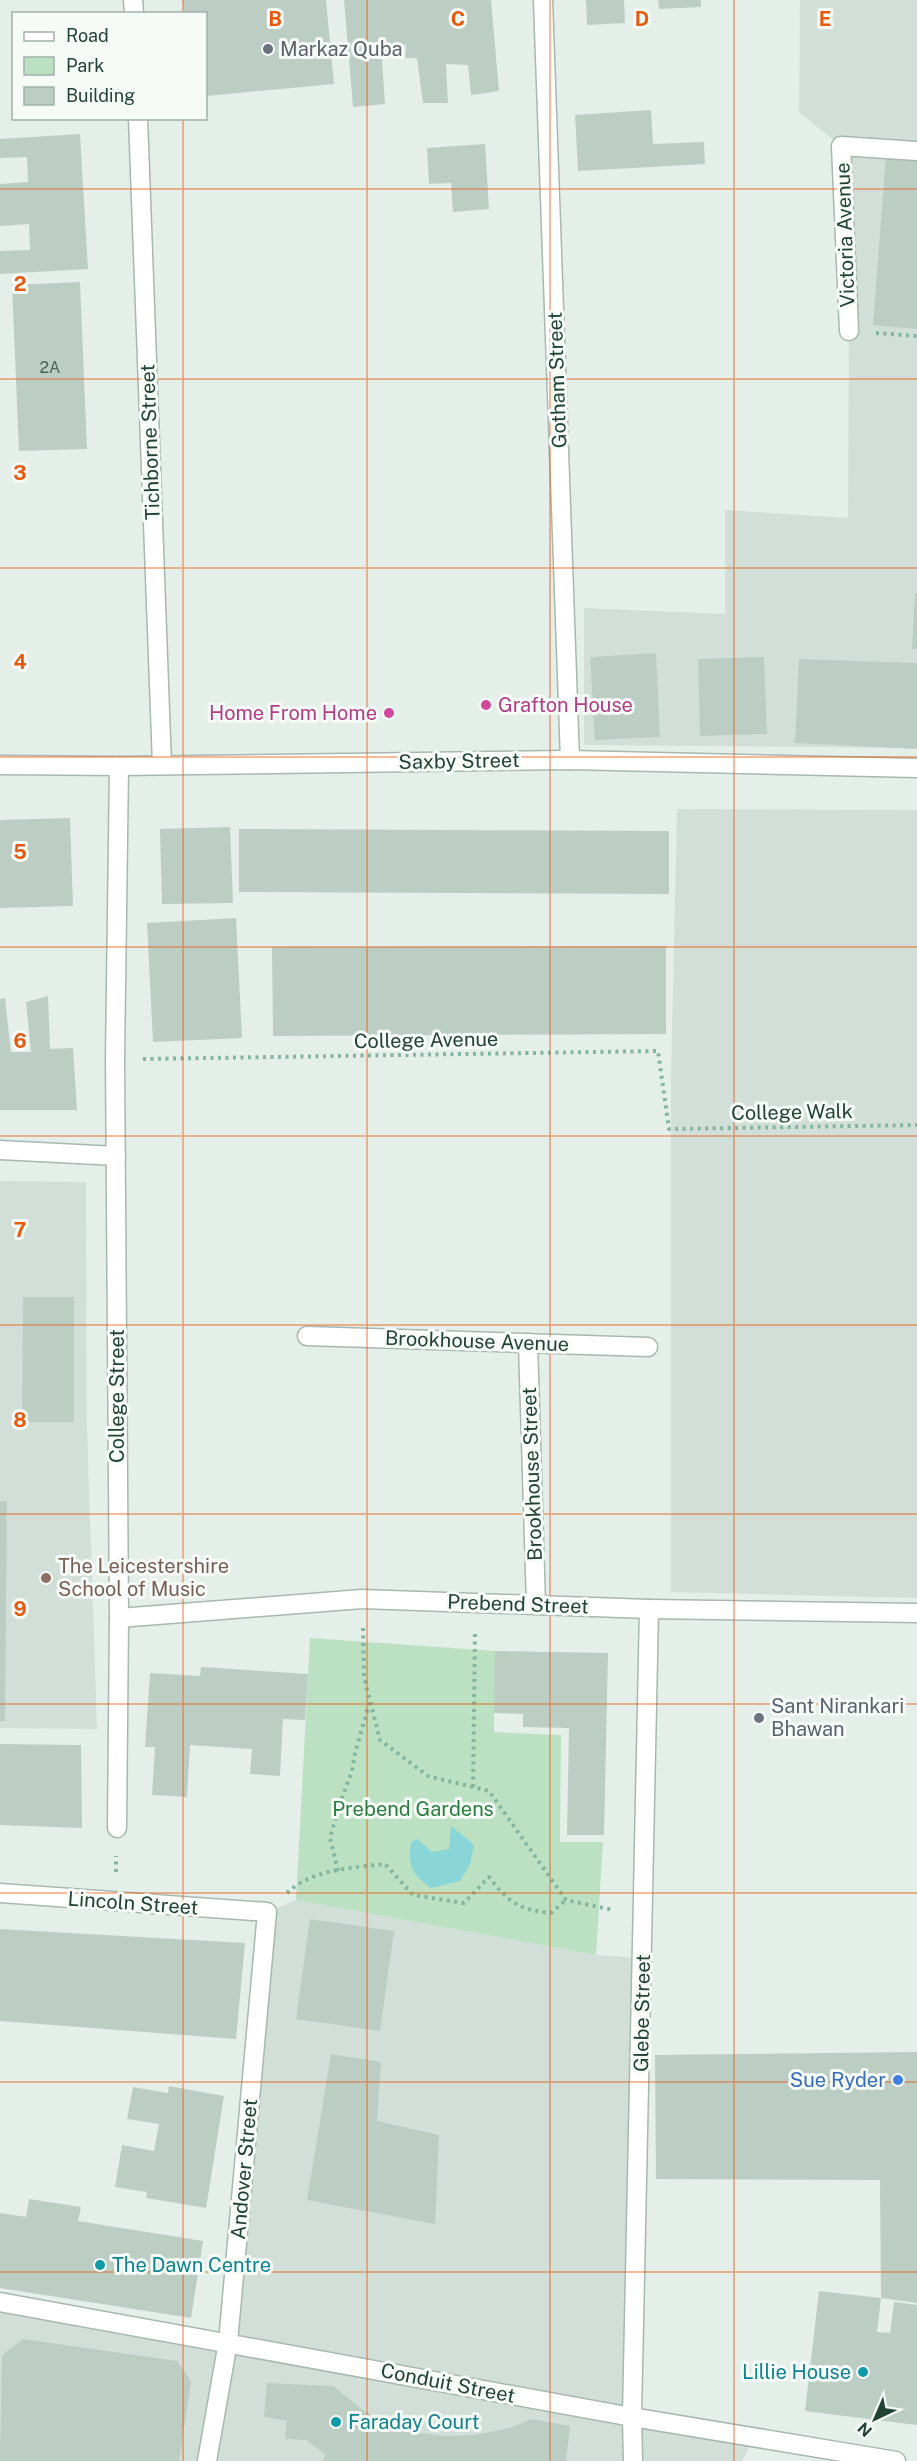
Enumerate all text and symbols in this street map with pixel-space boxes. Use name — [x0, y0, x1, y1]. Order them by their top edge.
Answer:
text: B — [268, 7, 282, 31]
text: C — [451, 7, 465, 31]
text: D — [635, 7, 649, 31]
text: E — [819, 7, 831, 31]
legend — [12, 12, 207, 120]
text: Road — [66, 25, 109, 46]
place label: Markaz Quba — [280, 37, 403, 61]
marker: Markaz Quba — [261, 42, 275, 56]
text: Park — [66, 55, 104, 76]
text: Building — [66, 85, 135, 106]
street label: Victoria Avenue — [830, 162, 860, 308]
text: 2 — [14, 272, 26, 296]
street label: Gotham Street — [543, 311, 571, 449]
house number: 2A — [40, 358, 60, 377]
street label: Tichborne Street — [135, 364, 165, 520]
text: 3 — [13, 461, 27, 485]
text: 4 — [13, 650, 27, 674]
place label: Grafton House — [498, 693, 633, 717]
marker: Grafton House — [479, 698, 493, 712]
place label: Home From Home — [209, 701, 377, 725]
marker: Home From Home — [382, 706, 396, 720]
street label: Saxby Street — [398, 748, 520, 774]
text: 5 — [13, 840, 27, 864]
street label: College Avenue — [354, 1027, 498, 1053]
text: 6 — [13, 1029, 27, 1053]
street label: College Walk — [731, 1099, 853, 1125]
text: 7 — [14, 1218, 26, 1242]
street label: Brookhouse Avenue — [385, 1326, 569, 1356]
street label: College Street — [105, 1329, 129, 1463]
street label: Brookhouse Street — [517, 1387, 547, 1561]
text: 8 — [13, 1408, 27, 1432]
place label: The Leicestershire School of Music — [58, 1554, 229, 1601]
marker: The Leicestershire School of Music — [39, 1571, 53, 1585]
street label: Prebend Street — [447, 1590, 589, 1618]
text: 9 — [13, 1597, 27, 1621]
place label: Sant Nirankari Bhawan — [771, 1694, 904, 1741]
marker: Sant Nirankari Bhawan — [752, 1711, 766, 1725]
park label: Prebend Gardens — [332, 1797, 494, 1821]
street label: Lincoln Street — [67, 1886, 199, 1920]
street label: Glebe Street — [629, 1954, 655, 2072]
place label: Sue Ryder — [790, 2068, 886, 2092]
marker: Sue Ryder — [891, 2073, 905, 2087]
street label: Andover Street — [226, 2098, 262, 2240]
place label: The Dawn Centre — [112, 2253, 271, 2277]
marker: The Dawn Centre — [93, 2258, 107, 2272]
street label: Conduit Street — [379, 2358, 517, 2408]
place label: Lillie House — [742, 2360, 851, 2384]
marker: Lillie House — [856, 2365, 870, 2379]
north arrow — [845, 2389, 905, 2449]
place label: Faraday Court — [348, 2410, 479, 2434]
marker: Faraday Court — [329, 2415, 343, 2429]
text: N — [854, 2418, 876, 2441]

